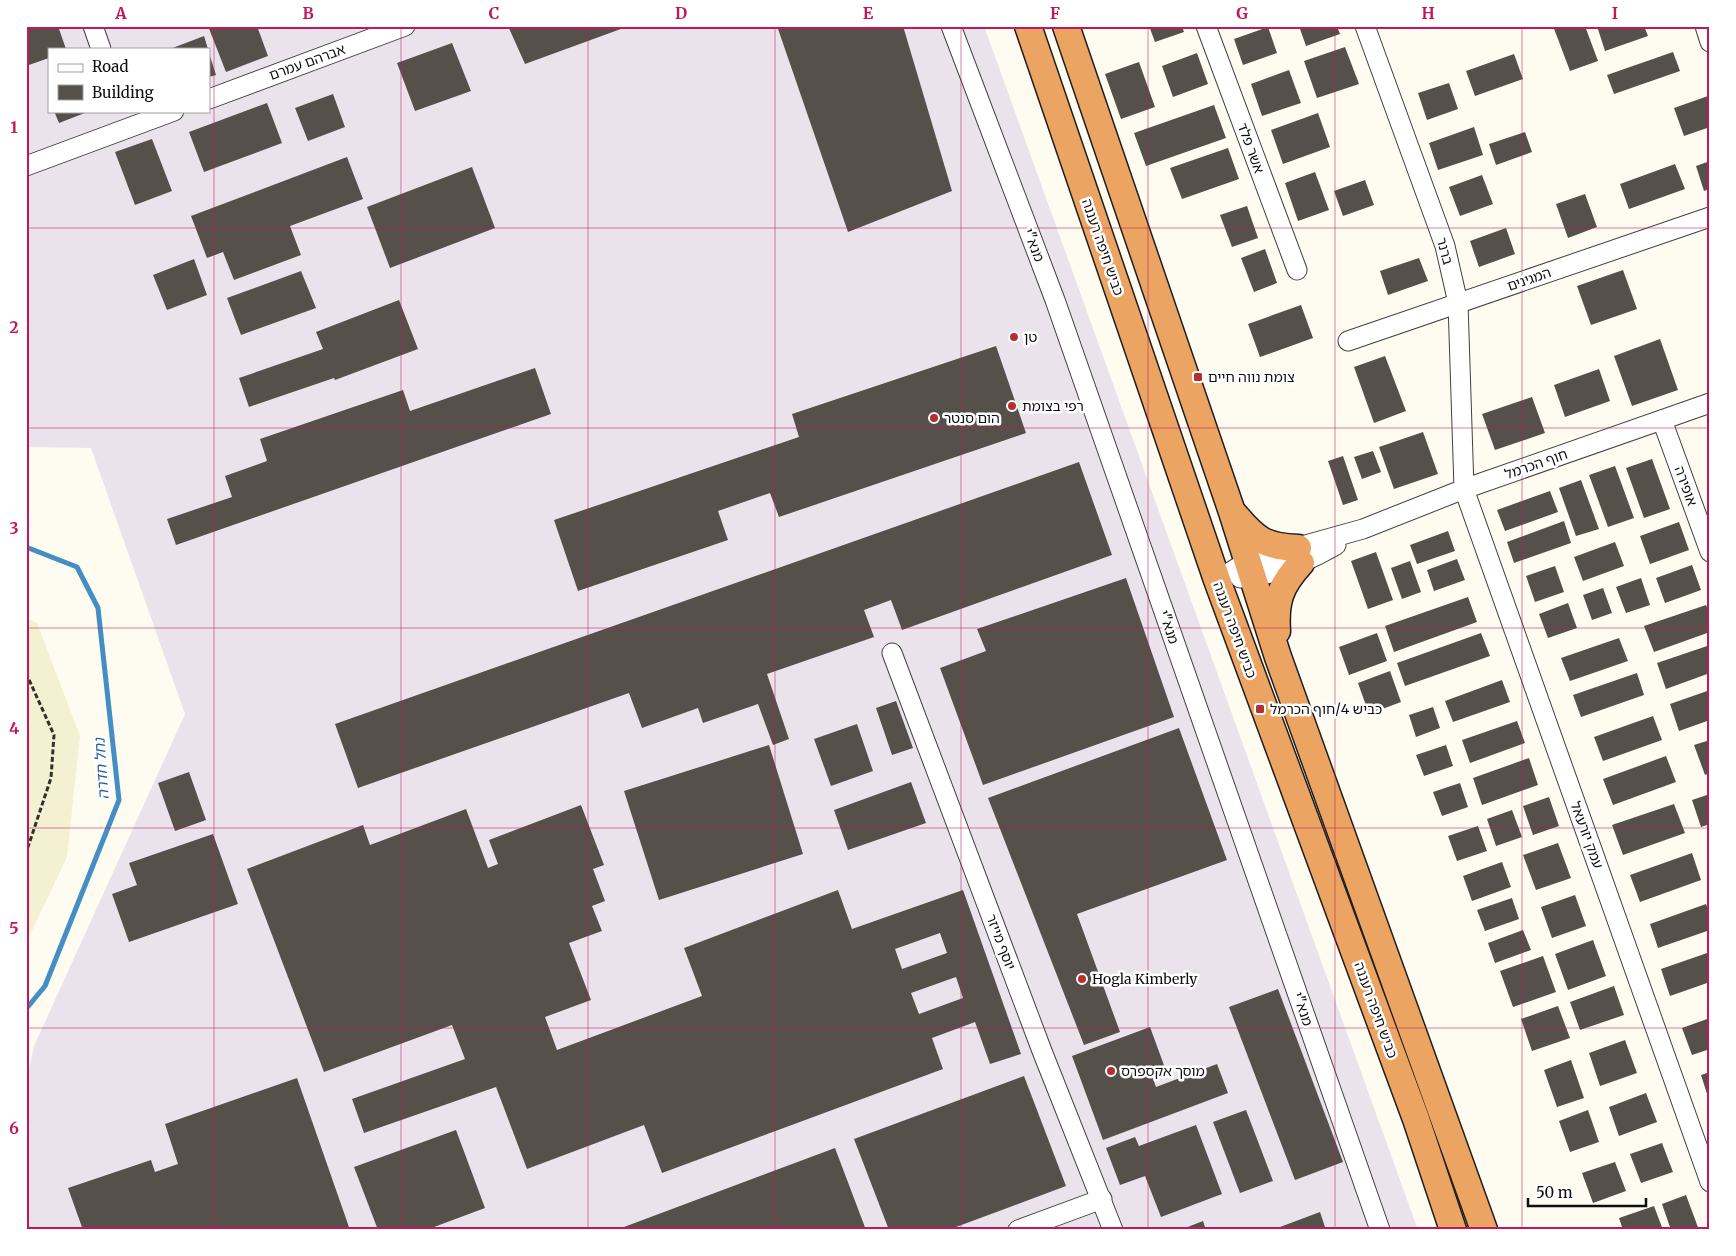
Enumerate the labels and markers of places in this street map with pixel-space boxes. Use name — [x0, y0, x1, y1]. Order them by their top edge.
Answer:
place label: טן — [1024, 328, 1038, 346]
marker: טן — [1008, 331, 1020, 343]
place label: צומת נווה חיים — [1208, 368, 1295, 386]
marker: צומת נווה חיים — [1192, 371, 1204, 383]
place label: רפי בצומת — [1022, 397, 1084, 415]
marker: רפי בצומת — [1006, 400, 1018, 412]
place label: הום סנטר — [944, 409, 1000, 427]
marker: הום סנטר — [928, 412, 940, 424]
place label: כביש 4/חוף הכרמל — [1270, 700, 1382, 718]
marker: כביש 4/חוף הכרמל — [1254, 703, 1266, 715]
place label: Hogla Kimberly — [1092, 970, 1198, 988]
marker: Hogla Kimberly — [1076, 973, 1088, 985]
place label: מוסך אקספרס — [1121, 1062, 1205, 1080]
marker: מוסך אקספרס — [1105, 1065, 1117, 1077]

